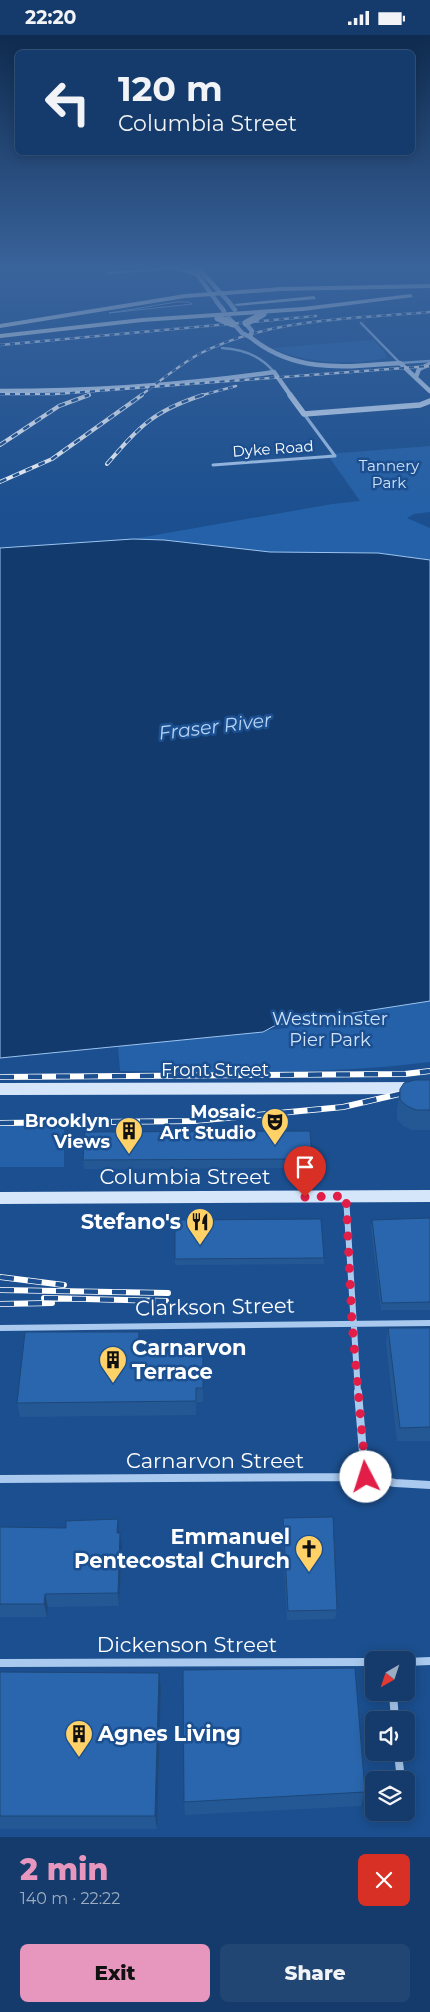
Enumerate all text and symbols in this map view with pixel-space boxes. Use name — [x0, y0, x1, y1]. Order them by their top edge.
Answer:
text: 22:20 — [25, 6, 77, 29]
text: 120 m — [118, 67, 223, 110]
icon: left — [35, 70, 100, 135]
text: Columbia Street — [118, 110, 297, 137]
street label: Dyke Road — [232, 436, 314, 461]
park label: Tannery Park — [359, 456, 420, 492]
water label: Fraser River — [157, 708, 273, 745]
park label: Westminster Pier Park — [272, 1008, 388, 1051]
street label: Front Street — [161, 1059, 269, 1081]
place label: Mosaic Art Studio — [159, 1101, 256, 1144]
theatre icon: Mosaic Art Studio — [260, 1107, 290, 1146]
place label: Brooklyn Views — [25, 1110, 110, 1153]
building icon: Brooklyn Views — [114, 1116, 144, 1155]
pin — [284, 1146, 326, 1197]
icon: arrive — [291, 1153, 319, 1181]
street label: Columbia Street — [100, 1164, 270, 1189]
restaurant icon: Stefano's — [185, 1207, 215, 1246]
place label: Stefano's — [81, 1209, 181, 1234]
street label: Clarkson Street — [135, 1293, 295, 1320]
place label: Carnarvon Terrace — [132, 1335, 246, 1384]
building icon: Carnarvon Terrace — [98, 1345, 128, 1384]
street label: Carnarvon Street — [126, 1448, 304, 1473]
position arrow — [339, 1450, 391, 1502]
place label: Emmanuel Pentecostal Church — [74, 1524, 290, 1573]
church icon: Emmanuel Pentecostal Church — [294, 1534, 324, 1573]
street label: Dickenson Street — [97, 1632, 277, 1657]
north arrow — [365, 1651, 415, 1701]
map controls — [365, 1651, 415, 1821]
button: sound — [365, 1711, 415, 1761]
building icon: Agnes Living — [64, 1719, 94, 1758]
place label: Agnes Living — [97, 1721, 241, 1746]
button: layers — [365, 1771, 415, 1821]
text: 2 min — [20, 1851, 108, 1888]
button: close — [358, 1854, 410, 1906]
text: 140 m · 22:22 — [20, 1889, 120, 1908]
button: Exit — [20, 1944, 210, 2002]
button: Share — [220, 1944, 410, 2002]

